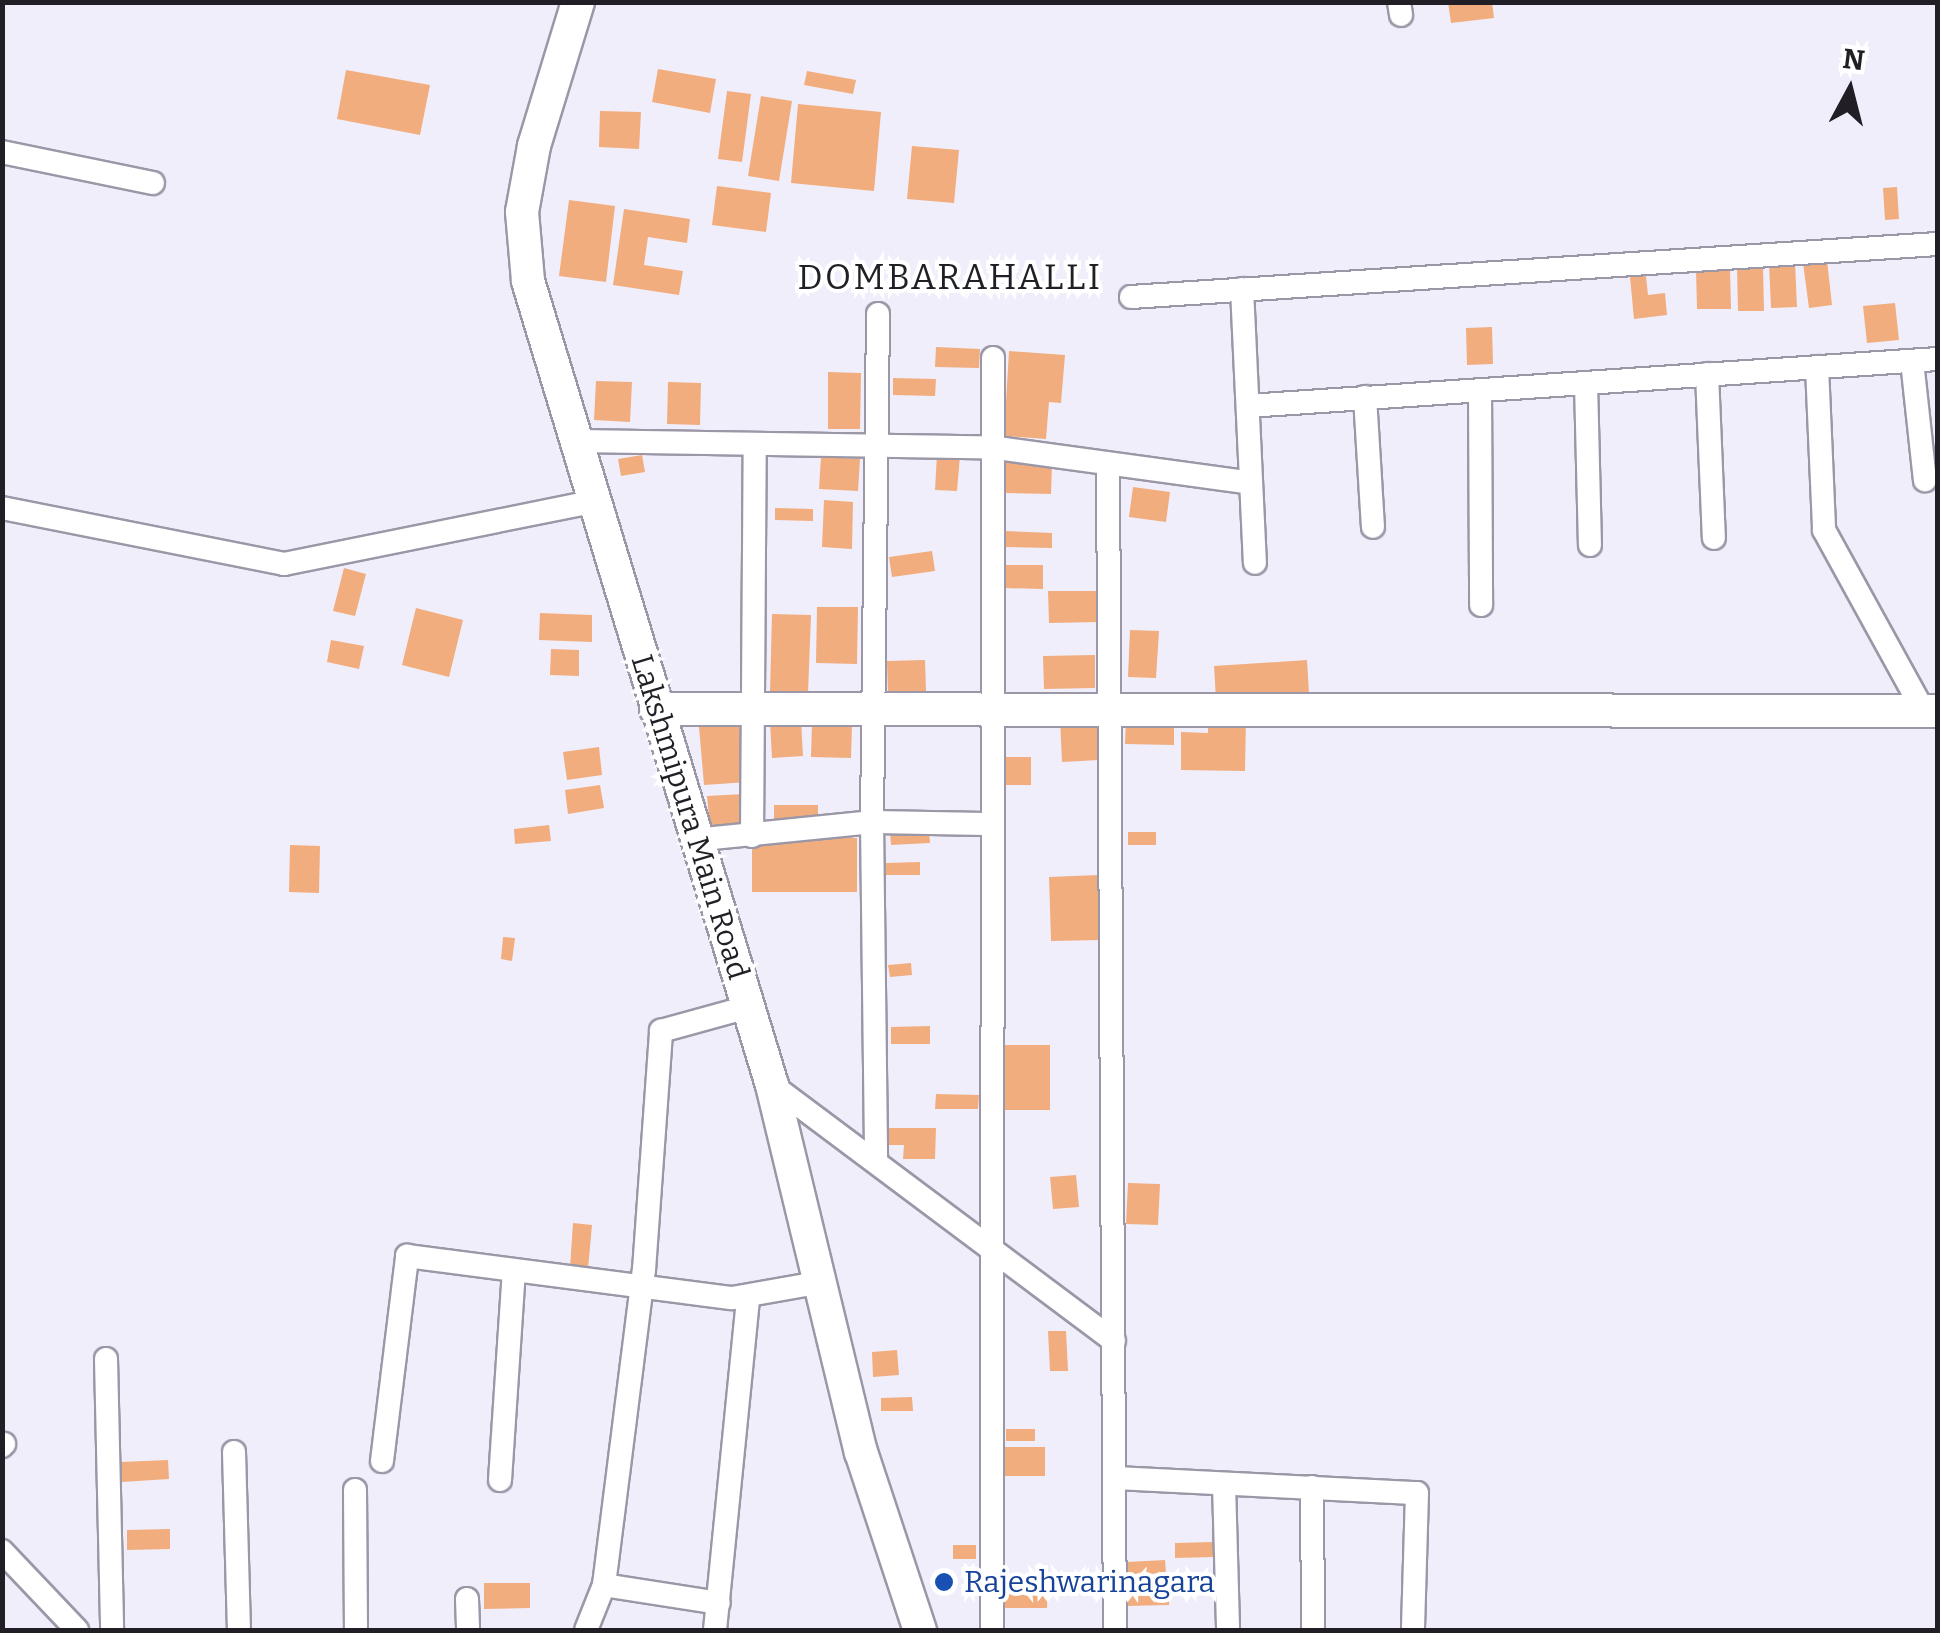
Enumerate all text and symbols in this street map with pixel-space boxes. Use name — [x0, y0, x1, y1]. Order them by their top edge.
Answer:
north arrow — [1800, 40, 1900, 140]
text: N — [1841, 42, 1866, 77]
district label: DOMBARAHALLI — [797, 256, 1103, 298]
street label: Lakshmipura Main Road — [623, 650, 757, 984]
place label: Rajeshwarinagara — [964, 1564, 1215, 1600]
marker: Rajeshwarinagara — [933, 1571, 955, 1593]

